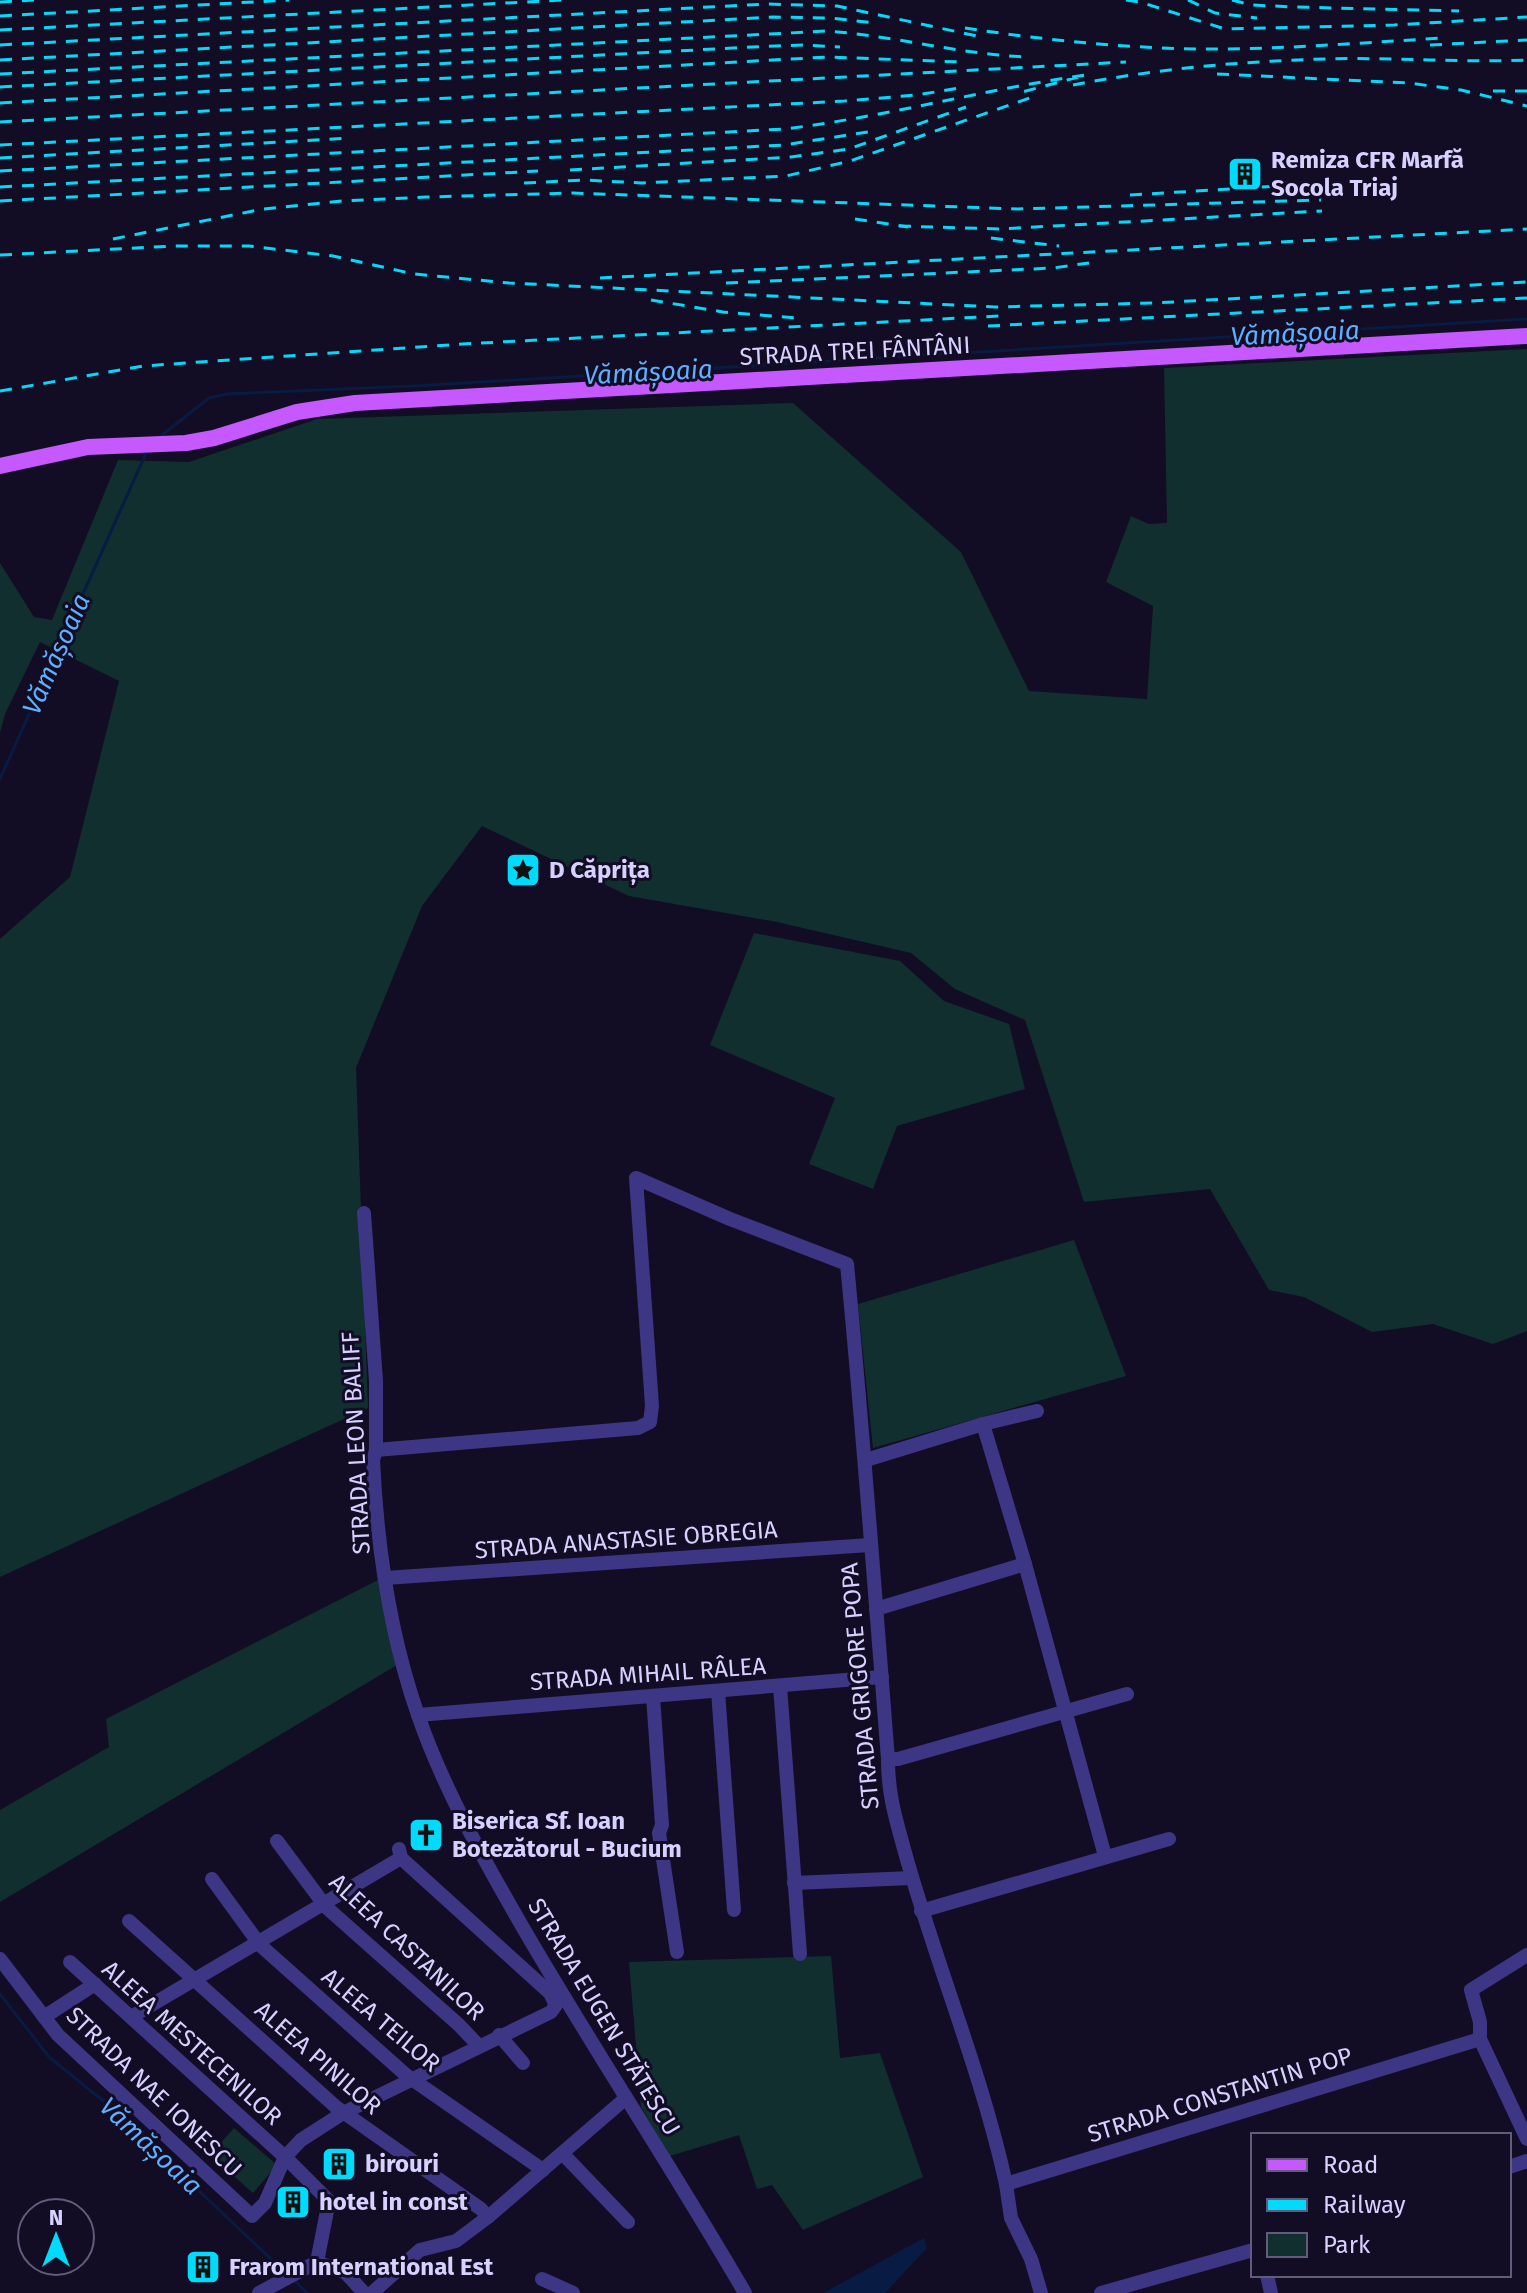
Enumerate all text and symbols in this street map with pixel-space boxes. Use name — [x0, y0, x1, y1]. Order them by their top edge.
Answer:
place label: Remiza CFR Marfă Socola Triaj — [1271, 146, 1464, 202]
building icon: Remiza CFR Marfă Socola Triaj — [1226, 155, 1264, 193]
water label: Vămășoaia — [1230, 315, 1360, 353]
street label: STRADA TREI FÂNTÂNI — [739, 331, 971, 371]
water label: Vămășoaia — [583, 354, 713, 392]
water label: Vămășoaia — [16, 589, 98, 720]
place icon: D Căprița — [504, 851, 542, 889]
place label: D Căprița — [549, 856, 650, 886]
street label: STRADA LEON BALIFF — [336, 1331, 376, 1555]
street label: STRADA ANASTASIE OBREGIA — [474, 1515, 779, 1565]
street label: STRADA GRIGORE POPA — [835, 1561, 885, 1811]
street label: STRADA MIHAIL RÂLEA — [529, 1652, 767, 1696]
place label: Biserica Sf. Ioan Botezătorul - Bucium — [452, 1807, 682, 1863]
church icon: Biserica Sf. Ioan Botezătorul - Bucium — [407, 1816, 445, 1854]
street label: ALEEA CASTANILOR — [324, 1868, 490, 2026]
street label: STRADA EUGEN STĂTESCU — [522, 1893, 686, 2141]
street label: ALEEA MESTECENILOR — [96, 1955, 288, 2131]
street label: ALEEA TEILOR — [316, 1962, 446, 2078]
street label: ALEEA PINILOR — [249, 1996, 387, 2120]
street label: STRADA NAE IONESCU — [61, 2001, 247, 2183]
street label: STRADA CONSTANTIN POP — [1084, 2041, 1356, 2149]
water label: Vămășoaia — [92, 2091, 208, 2202]
legend — [1251, 2133, 1511, 2277]
building icon: birouri — [320, 2145, 358, 2183]
place label: birouri — [365, 2150, 439, 2178]
text: Road — [1323, 2151, 1378, 2179]
building icon: hotel in const — [274, 2183, 312, 2221]
place label: hotel in const — [319, 2188, 469, 2216]
text: Railway — [1323, 2191, 1406, 2219]
north arrow — [16, 2197, 96, 2277]
text: N — [49, 2204, 63, 2231]
text: Park — [1323, 2231, 1371, 2259]
building icon: Frarom International Est — [184, 2248, 222, 2286]
place label: Frarom International Est — [229, 2253, 494, 2281]

